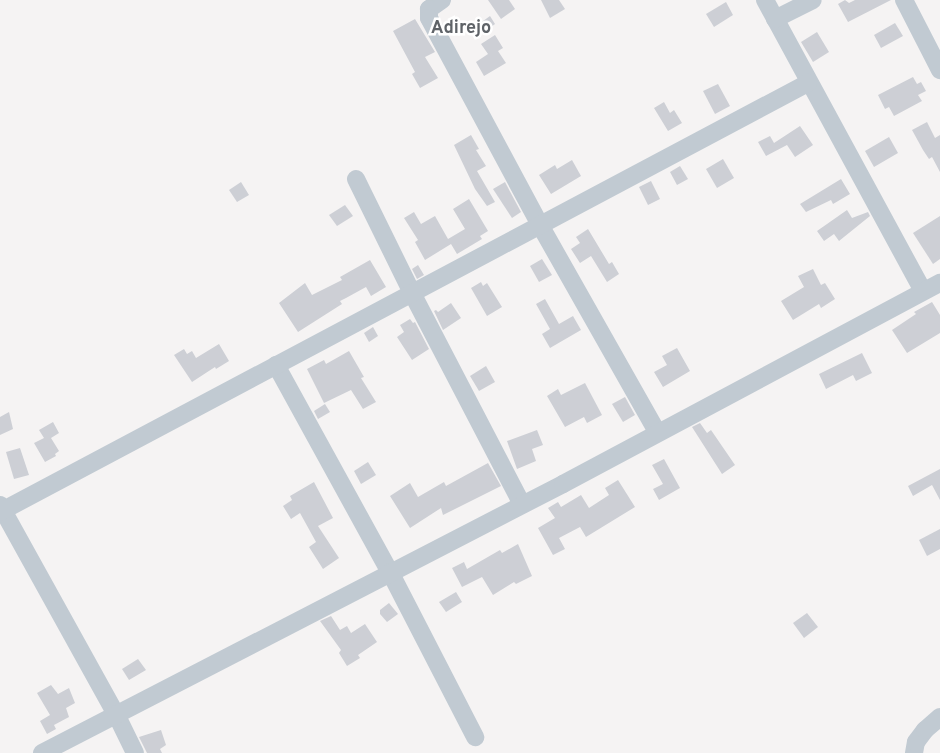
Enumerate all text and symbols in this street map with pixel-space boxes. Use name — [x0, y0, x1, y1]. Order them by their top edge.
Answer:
district label: Adirejo — [431, 18, 491, 40]

